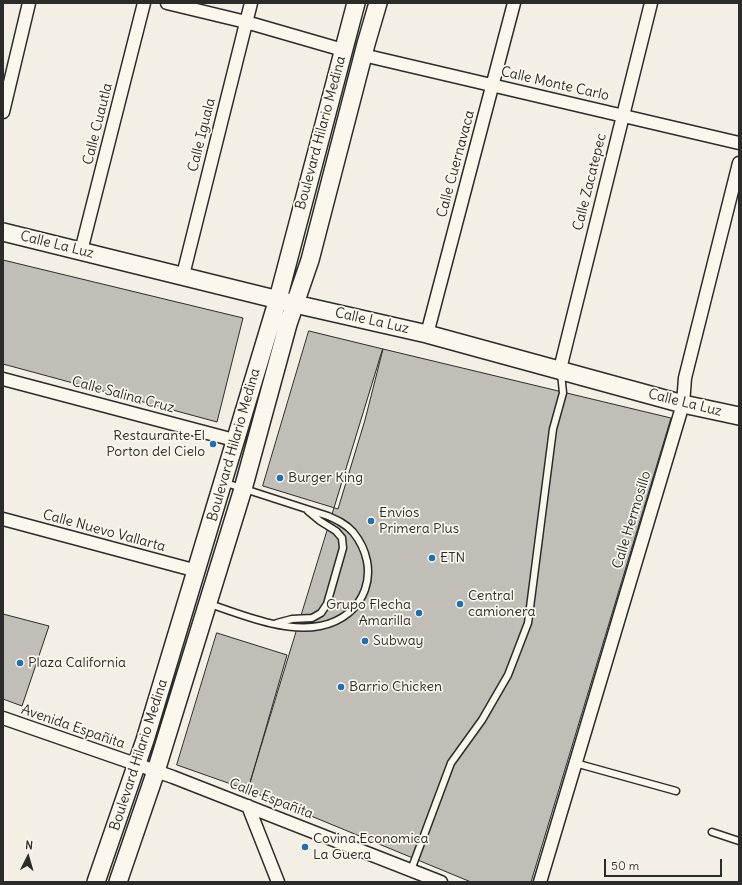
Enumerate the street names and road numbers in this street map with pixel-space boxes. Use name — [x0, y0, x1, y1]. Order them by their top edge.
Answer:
street label: Boulevard Hilario Medina — [292, 54, 350, 212]
street label: Calle Monte Carlo — [499, 63, 611, 105]
street label: Calle Cuautla — [80, 82, 116, 166]
street label: Calle Iguala — [185, 97, 219, 173]
street label: Calle Cuernavaca — [434, 109, 478, 219]
street label: Calle Zacatepec — [570, 132, 610, 232]
street label: Calle La Luz — [18, 228, 96, 262]
street label: Calle La Luz — [333, 304, 411, 338]
street label: Boulevard Hilario Medina — [204, 367, 264, 523]
street label: Calle Salina Cruz — [70, 373, 176, 417]
street label: Calle La Luz — [646, 386, 724, 420]
street label: Calle Hermosillo — [609, 469, 655, 571]
street label: Calle Nuevo Vallarta — [41, 507, 167, 555]
street label: Boulevard Hilario Medina — [107, 677, 171, 833]
street label: Avenida Españita — [19, 701, 127, 753]
street label: Calle Españita — [227, 775, 315, 823]

